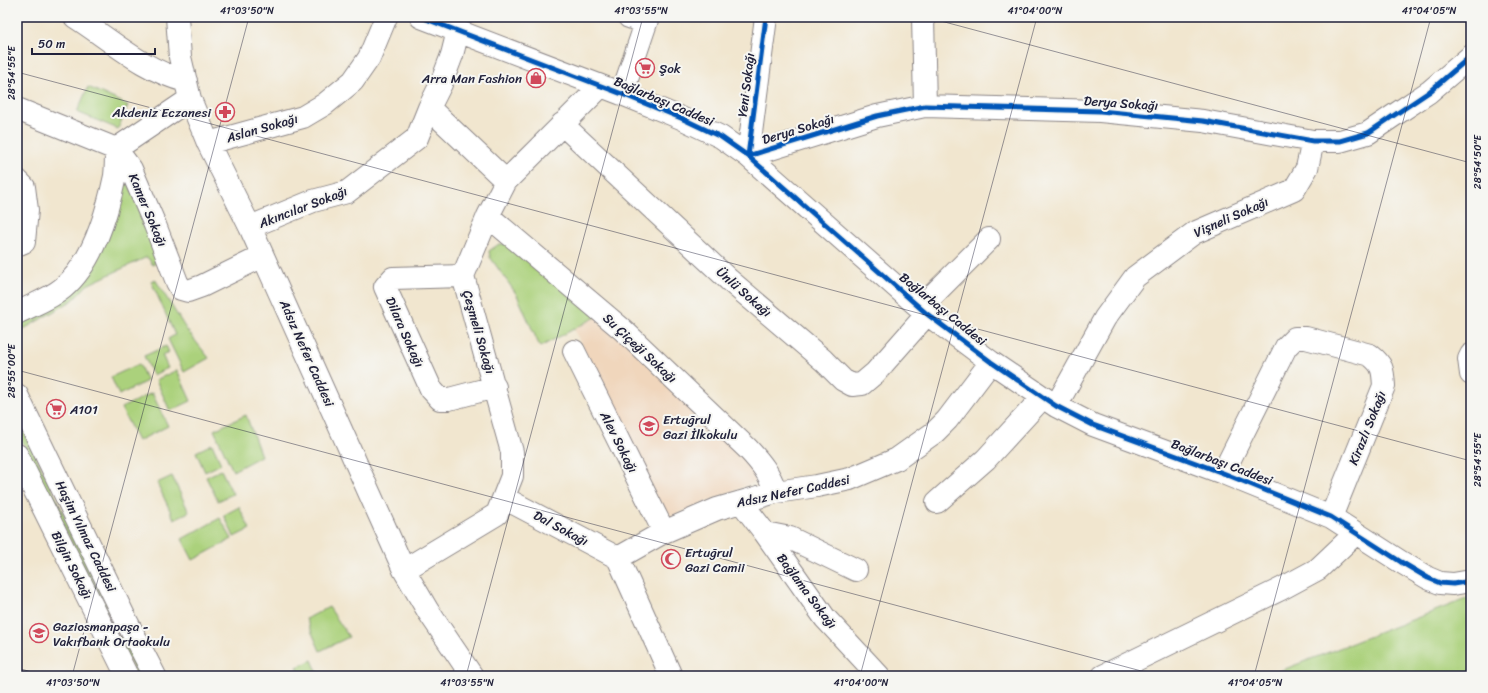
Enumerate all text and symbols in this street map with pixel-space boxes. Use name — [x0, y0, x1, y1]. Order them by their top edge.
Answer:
text: 41°03'50"N — [220, 2, 274, 20]
text: 41°03'55"N — [614, 2, 668, 20]
text: 41°04'00"N — [1008, 2, 1062, 20]
text: 41°04'05"N — [1402, 2, 1456, 20]
scale bar — [32, 30, 155, 56]
text: 50 m — [38, 33, 65, 55]
text: 28°54'55"E — [3, 45, 21, 100]
street label: Yeni Sokağı — [731, 51, 761, 118]
supermarket icon: Şok — [634, 57, 656, 79]
place label: Şok — [659, 57, 681, 80]
place label: Arra Man Fashion — [421, 67, 522, 90]
shop icon: Arra Man Fashion — [525, 67, 547, 89]
street label: Bağlarbaşı Caddesi — [610, 69, 718, 133]
street label: Derya Sokağı — [1083, 89, 1159, 117]
place label: Akdeniz Eczanesi — [111, 101, 211, 124]
pharmacy icon: Akdeniz Eczanesi — [214, 101, 236, 123]
street label: Aslan Sokağı — [223, 107, 301, 149]
street label: Derya Sokağı — [759, 107, 837, 151]
text: 28°54'50"E — [1469, 133, 1487, 189]
street label: Kamer Sokağı — [122, 170, 174, 251]
street label: Akıncılar Sokağı — [254, 179, 351, 235]
street label: Vişneli Sokağı — [1190, 190, 1273, 244]
street label: Ünlü Sokağı — [711, 261, 778, 323]
street label: Bağlarbaşı Caddesi — [894, 266, 992, 352]
street label: Çeşmeli Sokağı — [456, 287, 502, 377]
street label: Dilara Sokağı — [379, 293, 431, 371]
street label: Adsız Nefer Caddesi — [273, 295, 341, 411]
street label: Su Çiçeği Sokağı — [597, 307, 683, 389]
text: 28°55'00"E — [3, 342, 21, 398]
street label: Kirazlı Sokağı — [1342, 387, 1393, 469]
supermarket icon: A101 — [45, 398, 67, 420]
place label: A101 — [69, 398, 98, 421]
street label: Alev Sokağı — [593, 406, 645, 477]
place label: Ertuğrul Gazi İlkokulu — [663, 408, 738, 446]
school or university icon: Ertuğrul Gazi İlkokulu — [638, 415, 660, 437]
street label: Bağlarbaşı Caddesi — [1168, 432, 1277, 492]
text: 28°54'55"E — [1469, 432, 1487, 487]
street label: Adsız Nefer Caddesi — [733, 468, 852, 514]
street label: Haşim Yılmaz Caddesi — [49, 476, 123, 596]
street label: Dal Sokağı — [529, 504, 593, 552]
street label: Bilgin Sokağı — [45, 527, 99, 604]
place label: Ertuğrul Gazi Camii — [685, 541, 745, 579]
mosque icon: Ertuğrul Gazi Camii — [660, 548, 682, 570]
street label: Bağlama Sokağı — [771, 548, 843, 634]
place label: Gaziosmanpaşa - Vakıfbank Ortaokulu — [53, 615, 170, 653]
school or university icon: Gaziosmanpaşa - Vakıfbank Ortaokulu — [28, 622, 50, 644]
text: 41°03'50"N — [46, 674, 100, 692]
text: 41°03'55"N — [440, 674, 494, 692]
text: 41°04'00"N — [834, 674, 888, 692]
text: 41°04'05"N — [1228, 674, 1282, 692]

